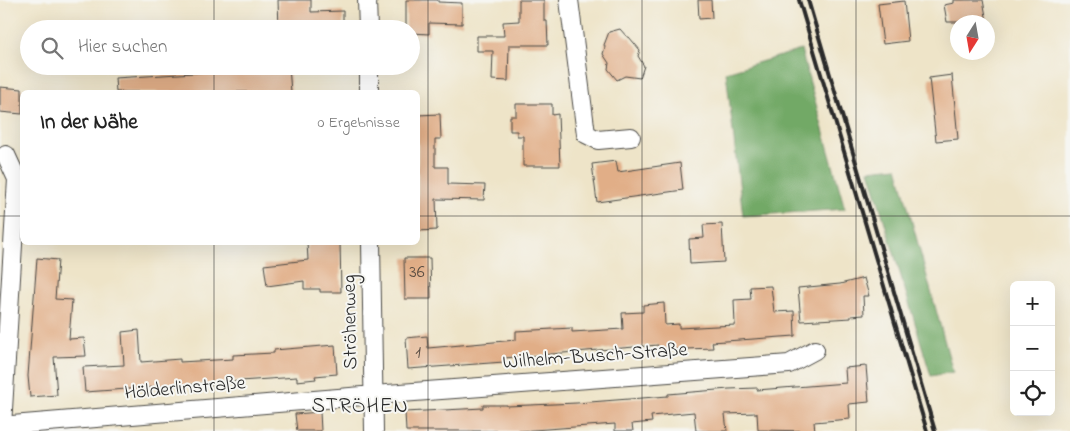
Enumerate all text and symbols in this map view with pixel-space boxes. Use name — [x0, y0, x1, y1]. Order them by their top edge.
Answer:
north arrow — [950, 15, 995, 60]
search box — [20, 20, 420, 75]
icon: search — [38, 34, 66, 62]
text: Hier suchen — [78, 34, 167, 61]
text: In der Nähe — [40, 108, 138, 138]
text: 0 Ergebnisse — [317, 111, 400, 135]
house number: 36 — [409, 260, 425, 286]
street label: Ströhenweg — [336, 274, 367, 370]
map controls — [1010, 281, 1055, 416]
button: + — [1010, 281, 1055, 326]
button: − — [1010, 326, 1055, 371]
street label: Wilhelm-Busch-Straße — [502, 336, 688, 378]
house number: 1 — [415, 340, 421, 366]
street label: Hölderlinstraße — [123, 369, 247, 409]
button: locate — [1010, 371, 1055, 416]
district label: STRÖHEN — [311, 392, 409, 422]

